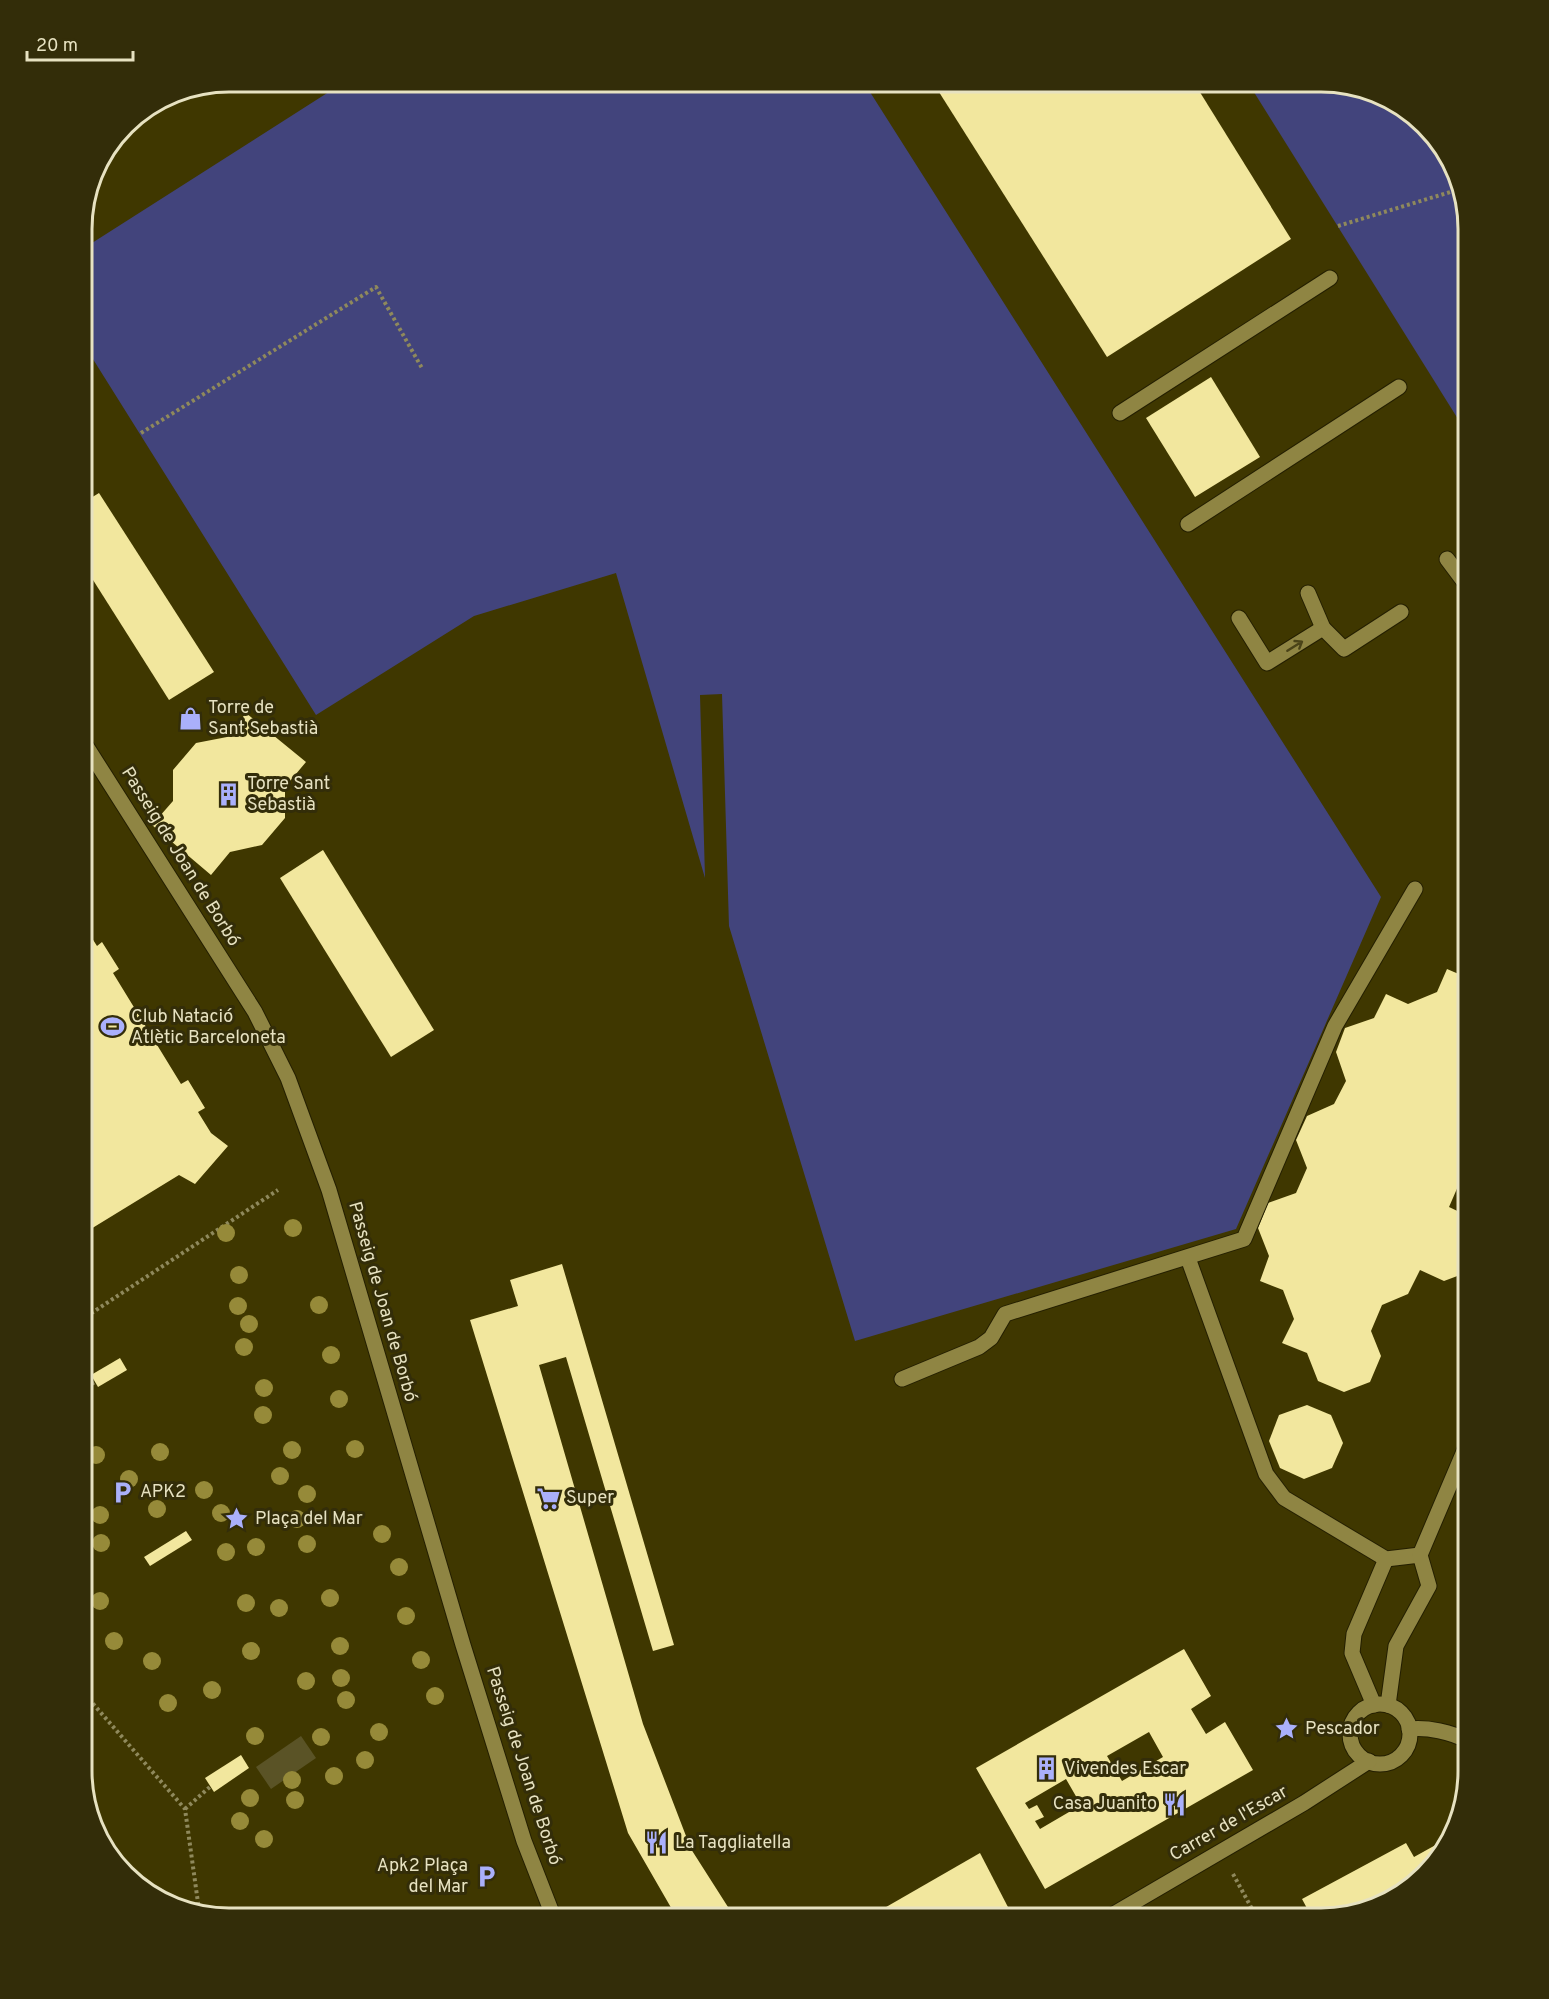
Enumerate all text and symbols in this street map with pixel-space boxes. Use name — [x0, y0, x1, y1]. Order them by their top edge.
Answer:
scale bar — [27, 24, 134, 62]
text: 20 m — [36, 35, 78, 58]
one-way arrow — [1286, 639, 1303, 651]
place label: Torre de Sant Sebastià — [208, 697, 318, 741]
shop icon: Torre de Sant Sebastià — [177, 705, 203, 731]
street label: Passeig de Joan de Borbó — [115, 763, 245, 951]
place label: Torre Sant Sebastià — [247, 773, 330, 817]
building icon: Torre Sant Sebastià — [216, 781, 242, 807]
place label: Club Natació Atlètic Barceloneta — [131, 1006, 286, 1050]
sports icon: Club Natació Atlètic Barceloneta — [100, 1014, 126, 1040]
street label: Passeig de Joan de Borbó — [342, 1199, 422, 1405]
parking icon: APK2 — [109, 1479, 135, 1505]
place label: APK2 — [140, 1481, 186, 1504]
supermarket icon: Super — [535, 1485, 561, 1511]
place label: Super — [566, 1487, 614, 1510]
place icon: Plaça del Mar — [224, 1506, 250, 1532]
place label: Plaça del Mar — [255, 1508, 363, 1531]
street label: Passeig de Joan de Borbó — [480, 1664, 566, 1868]
place icon: Pescador — [1274, 1716, 1300, 1742]
place label: Pescador — [1305, 1718, 1380, 1741]
building icon: Vivendes Escar — [1033, 1756, 1059, 1782]
place label: Vivendes Escar — [1064, 1758, 1186, 1781]
street label: Carrer de l'Escar — [1166, 1781, 1292, 1867]
restaurant icon: Casa Juanito — [1162, 1791, 1188, 1817]
place label: Casa Juanito — [1053, 1793, 1157, 1816]
restaurant icon: La Taggliatella — [644, 1830, 670, 1856]
place label: La Taggliatella — [675, 1832, 791, 1855]
place label: Apk2 Plaça del Mar — [377, 1855, 468, 1899]
parking icon: Apk2 Plaça del Mar — [473, 1863, 499, 1889]

